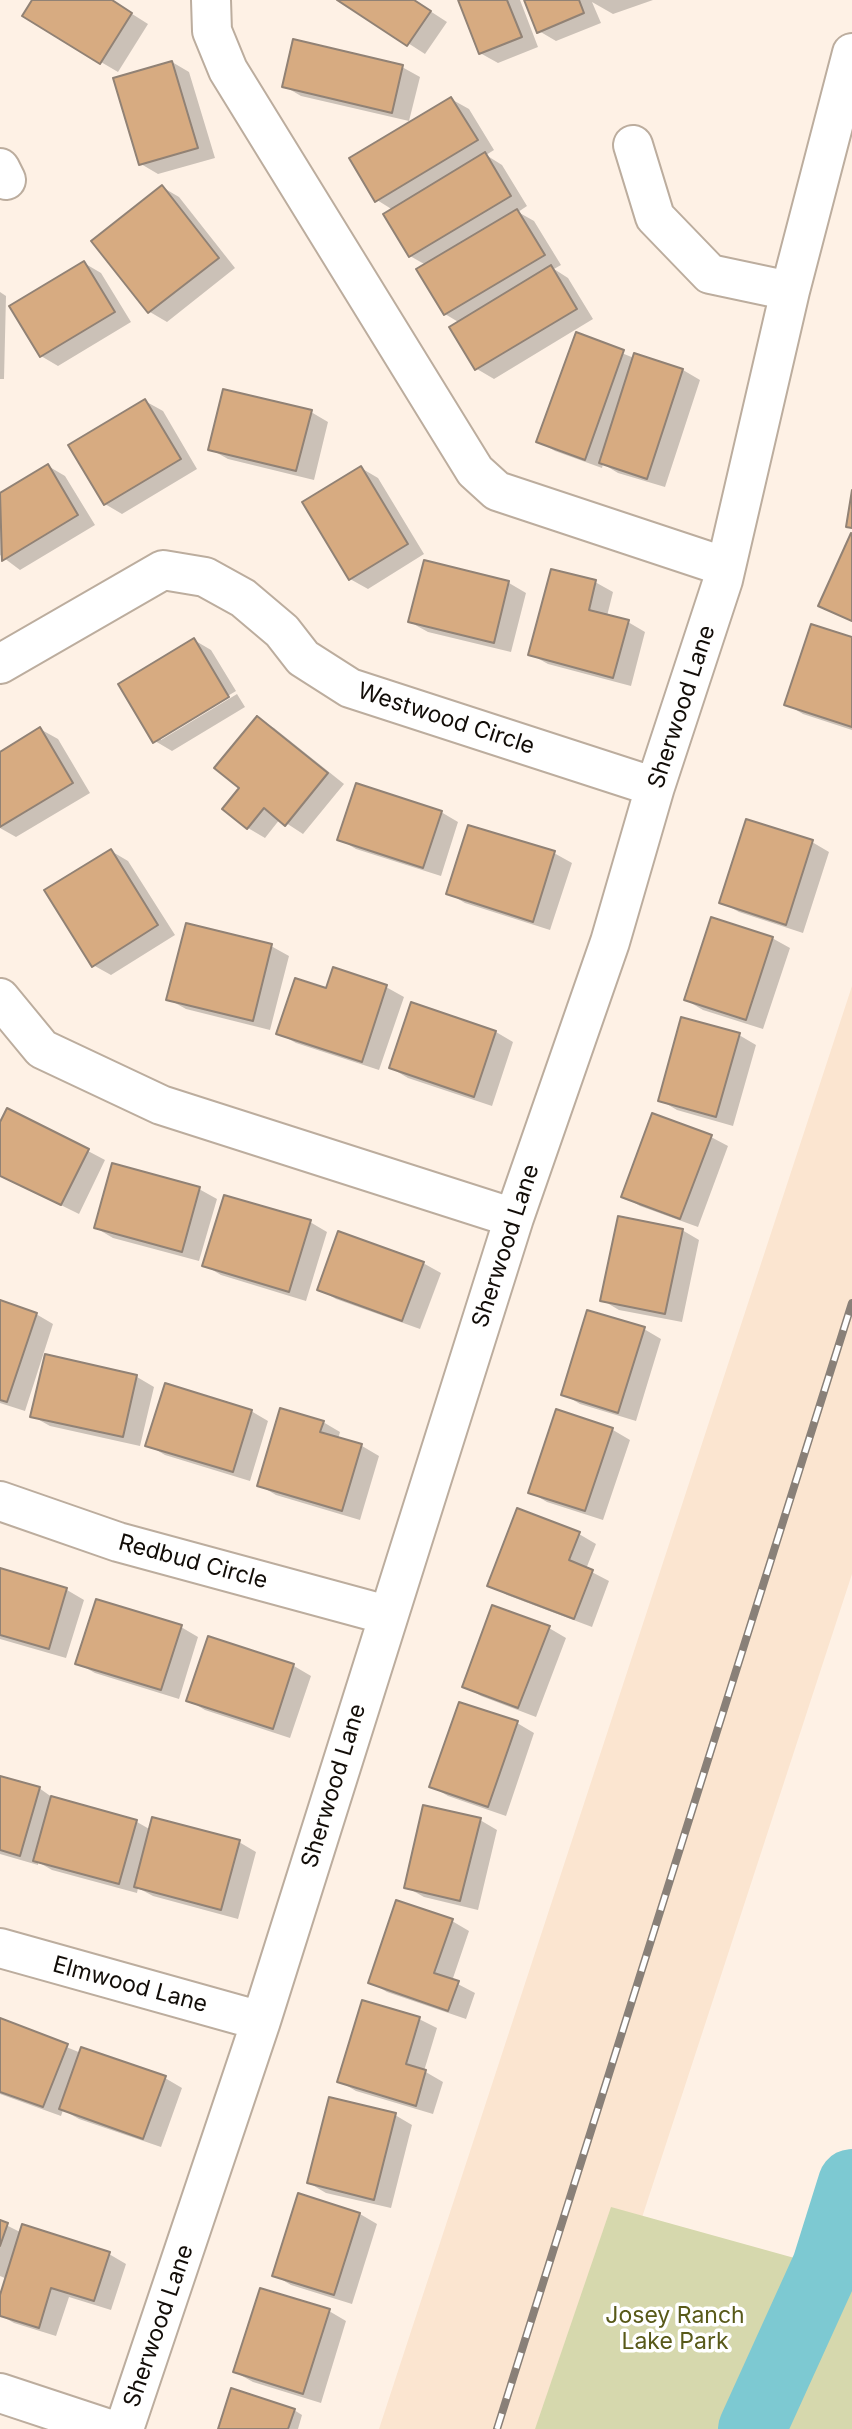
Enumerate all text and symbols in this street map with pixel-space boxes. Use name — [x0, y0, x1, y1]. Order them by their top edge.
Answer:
street label: Sherwood Lane — [643, 622, 721, 792]
street label: Westwood Circle — [354, 677, 538, 761]
street label: Sherwood Lane — [467, 1161, 545, 1331]
street label: Redbud Circle — [116, 1529, 270, 1595]
street label: Sherwood Lane — [296, 1701, 372, 1871]
street label: Elmwood Lane — [50, 1951, 210, 2019]
street label: Sherwood Lane — [118, 2241, 200, 2411]
park label: Josey Ranch Lake Park — [605, 2302, 745, 2356]

